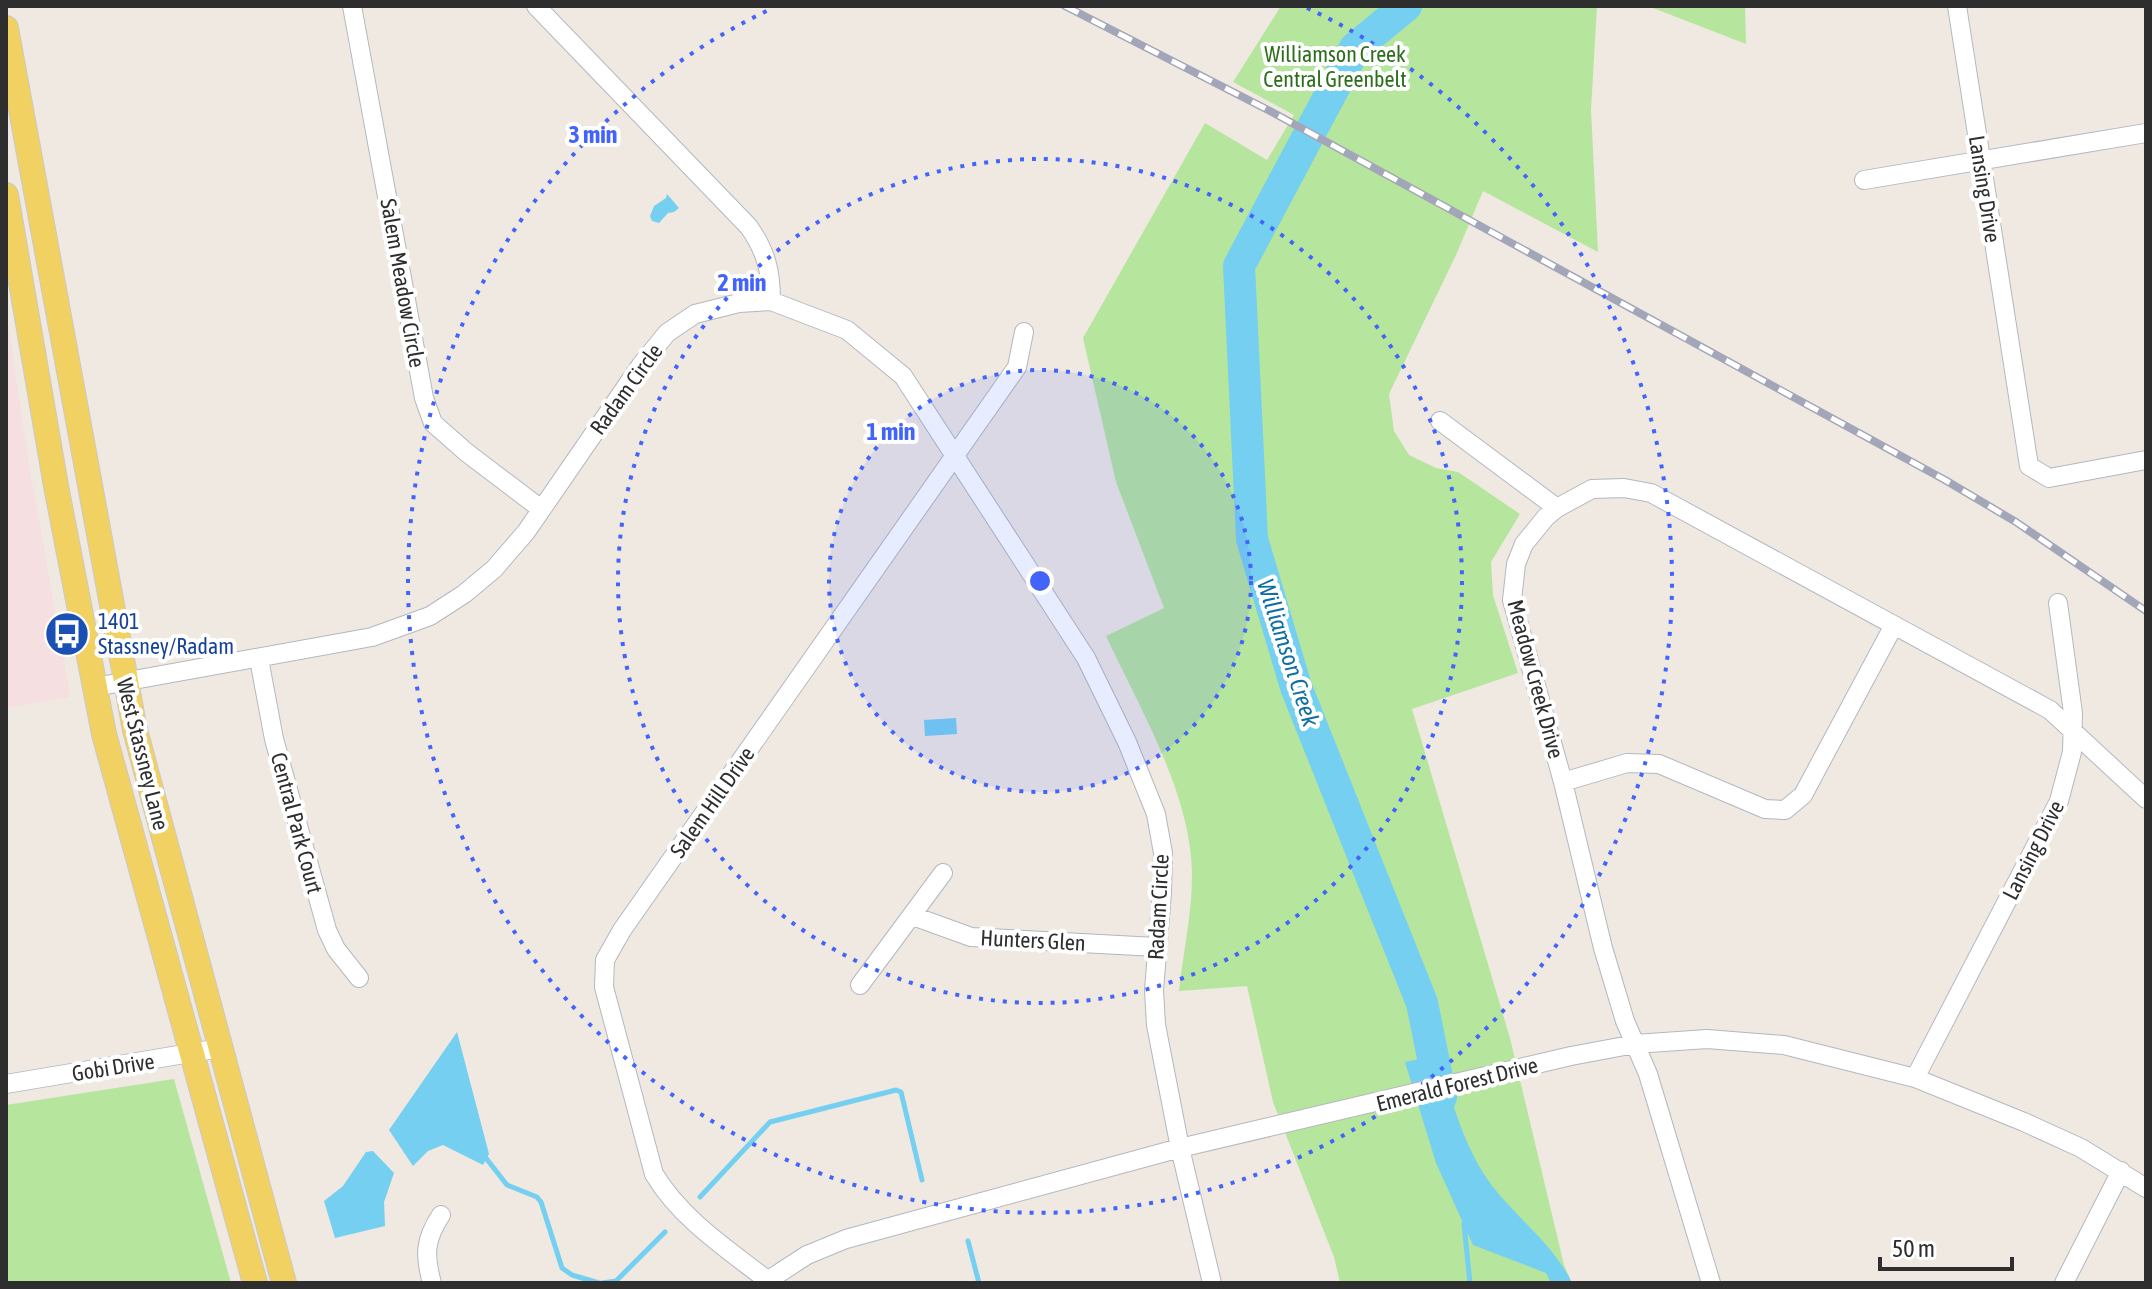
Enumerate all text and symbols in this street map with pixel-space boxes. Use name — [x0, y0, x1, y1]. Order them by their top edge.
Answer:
park label: Williamson Creek Central Greenbelt — [1263, 41, 1407, 92]
text: 3 min — [568, 121, 618, 148]
street label: Lansing Drive — [1964, 134, 2006, 244]
street label: Salem Meadow Circle — [375, 197, 431, 369]
text: 2 min — [717, 269, 767, 296]
street label: Radam Circle — [584, 339, 668, 439]
text: 1 min — [866, 418, 916, 445]
centre of rings — [1026, 567, 1054, 595]
water label: Williamson Creek — [1252, 576, 1325, 730]
street label: Meadow Creek Drive — [1502, 597, 1570, 761]
place label: 1401 Stassney/Radam — [98, 608, 234, 659]
bus stop icon: 1401 Stassney/Radam — [43, 610, 91, 658]
street label: West Stassney Lane — [112, 675, 174, 833]
street label: Salem Hill Drive — [664, 742, 760, 862]
street label: Central Park Court — [266, 749, 328, 897]
street label: Lansing Drive — [1997, 796, 2069, 904]
street label: Radam Circle — [1142, 853, 1174, 961]
street label: Hunters Glen — [980, 924, 1086, 956]
street label: Gobi Drive — [70, 1048, 156, 1086]
street label: Emerald Forest Drive — [1374, 1051, 1540, 1117]
scale bar — [1880, 1221, 2012, 1271]
text: 50 m — [1892, 1235, 1935, 1262]

